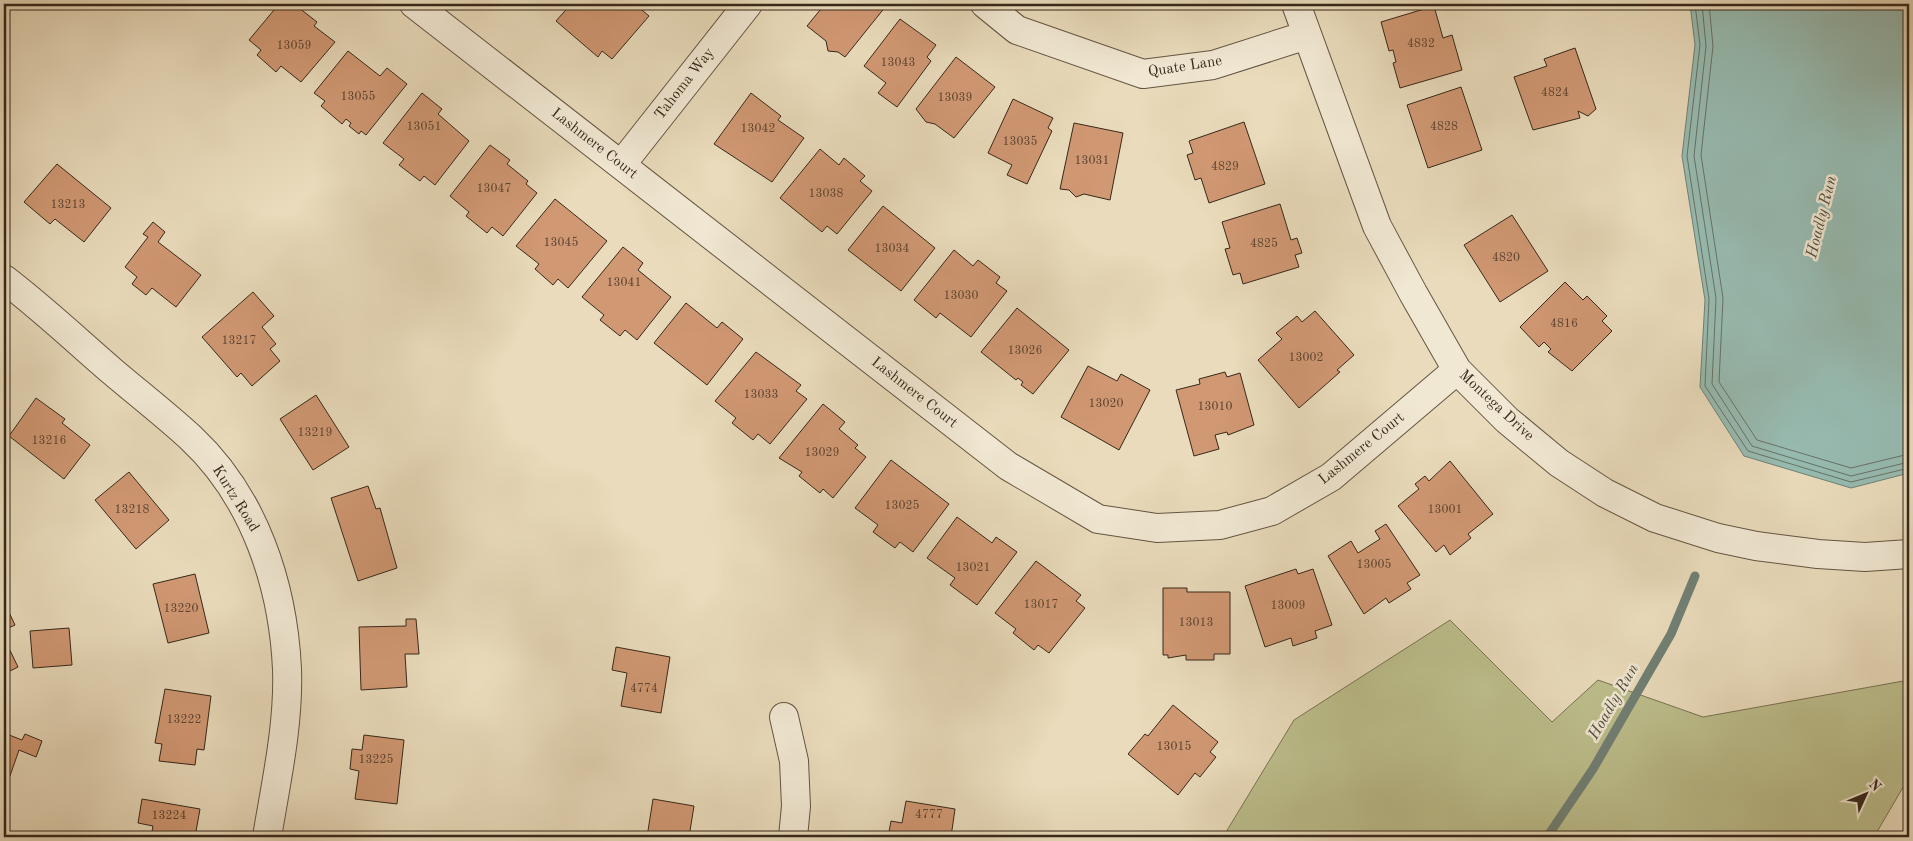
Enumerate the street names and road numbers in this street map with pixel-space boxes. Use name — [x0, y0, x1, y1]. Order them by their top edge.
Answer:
street label: Tahoma Way — [652, 45, 718, 123]
street label: Quate Lane — [1147, 54, 1223, 80]
street label: Lashmere Court — [548, 106, 640, 182]
street label: Lashmere Court — [868, 355, 960, 431]
street label: Montega Drive — [1456, 368, 1536, 444]
street label: Lashmere Court — [1316, 410, 1408, 488]
street label: Kurtz Road — [209, 463, 261, 535]

